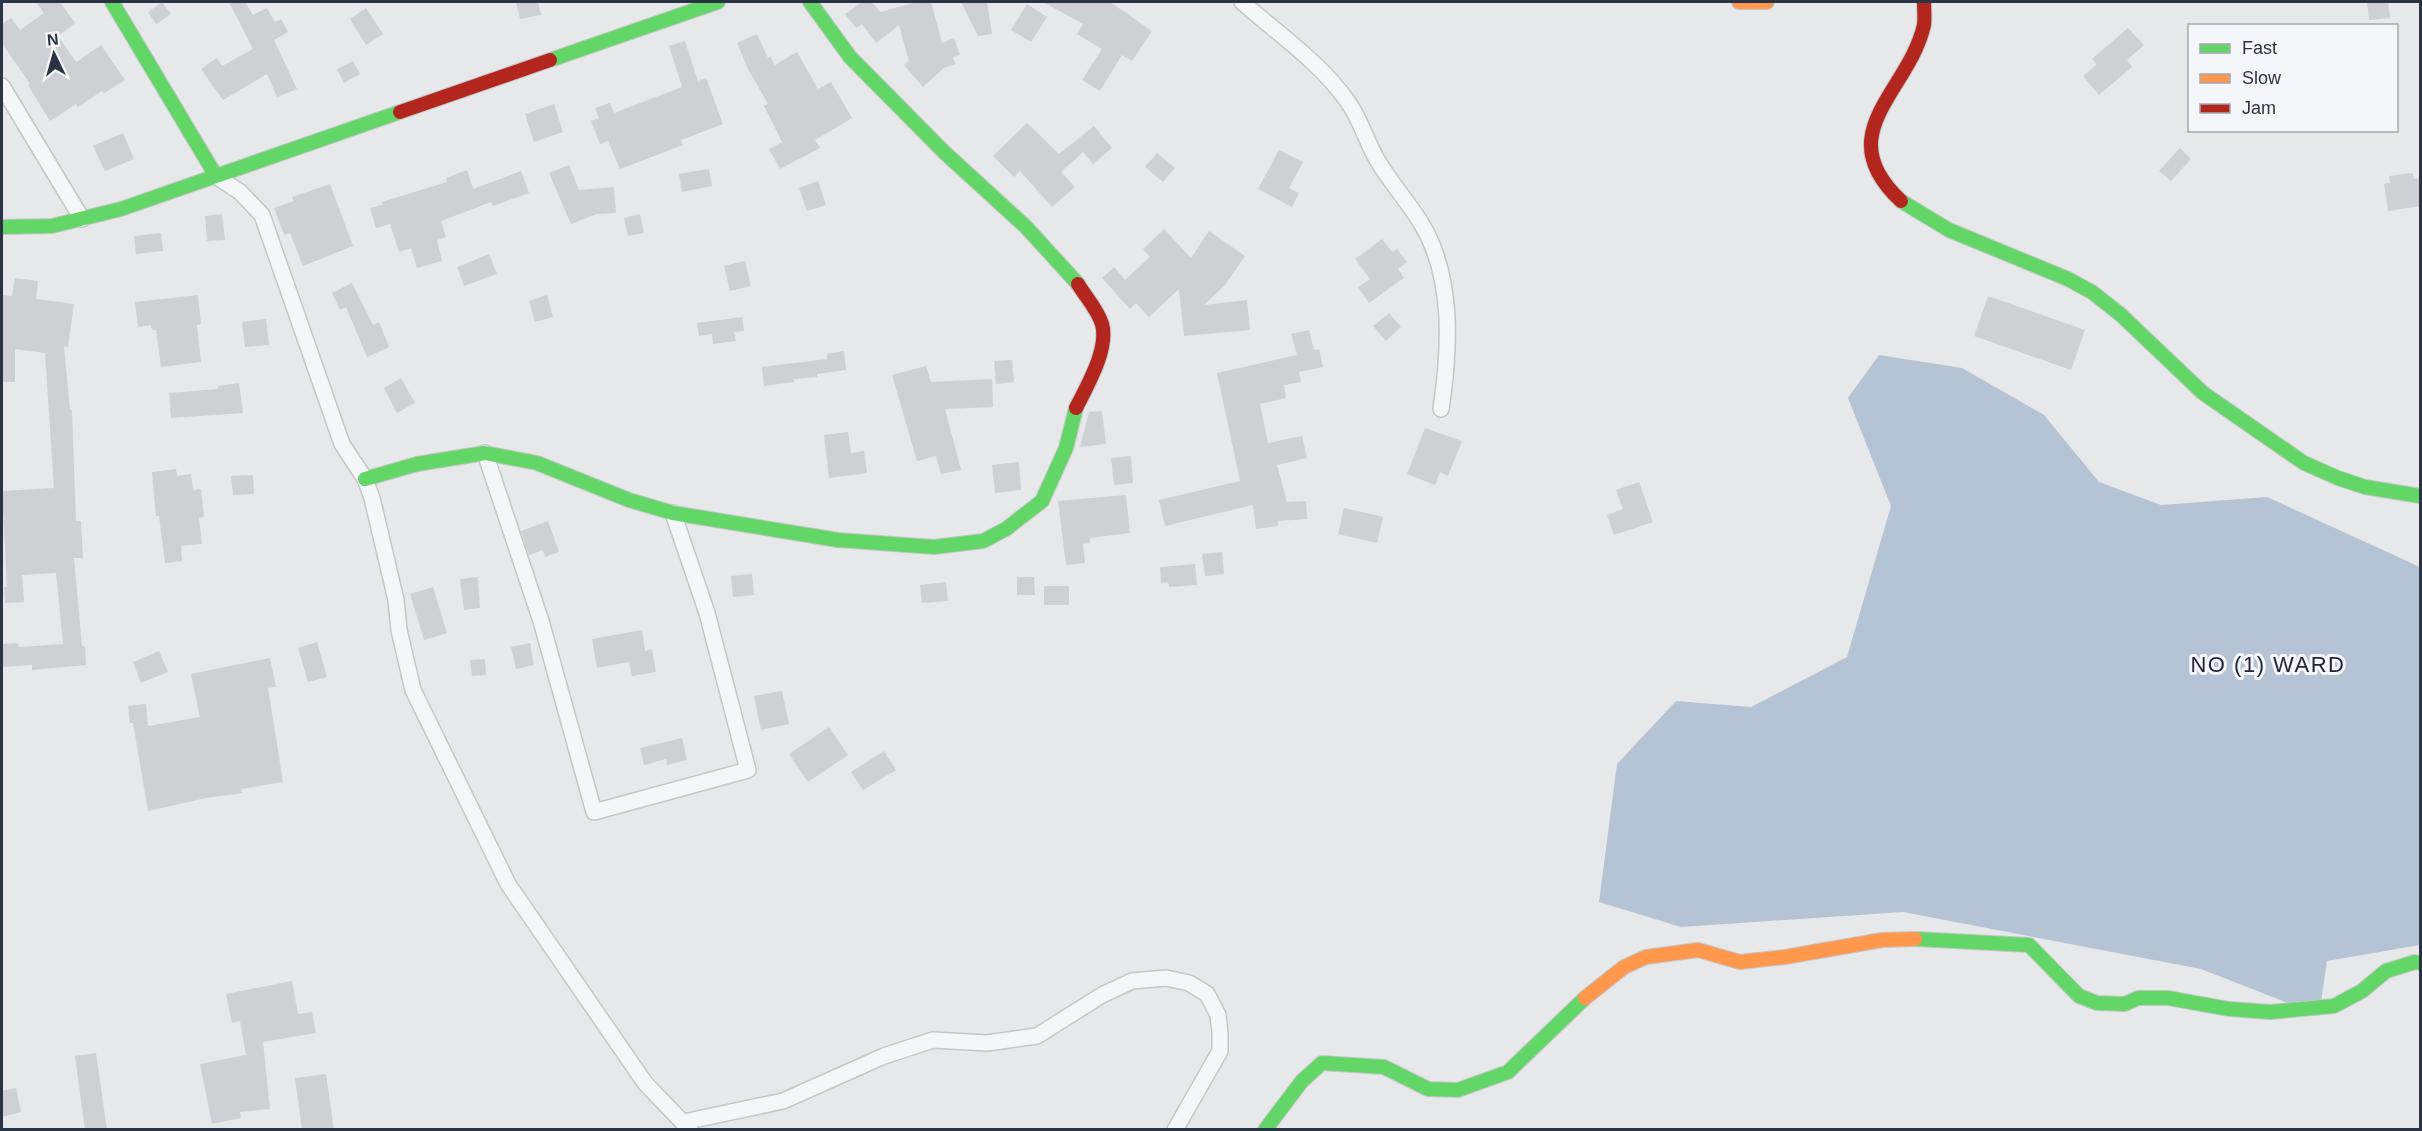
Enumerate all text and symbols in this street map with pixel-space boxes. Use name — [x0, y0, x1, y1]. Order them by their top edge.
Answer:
north arrow — [24, 24, 84, 84]
legend — [2188, 24, 2398, 132]
text: N — [46, 31, 59, 49]
text: Fast — [2242, 38, 2277, 58]
text: Slow — [2242, 68, 2282, 88]
text: Jam — [2242, 98, 2276, 118]
district label: NO (1) WARD — [2190, 652, 2346, 677]

